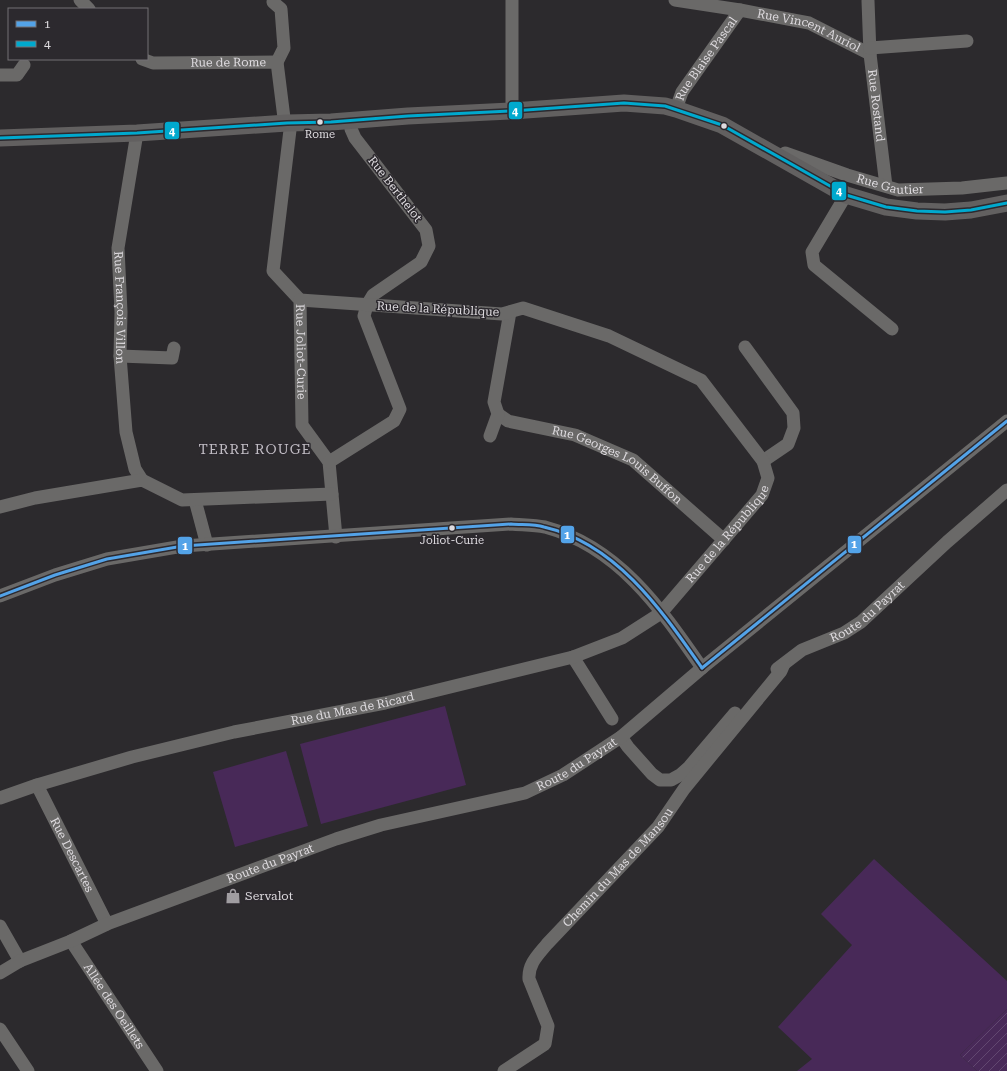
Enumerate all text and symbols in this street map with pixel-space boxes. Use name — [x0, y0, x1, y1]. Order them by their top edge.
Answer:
street label: Rue Vincent Auriol — [756, 6, 863, 55]
legend — [8, 8, 148, 60]
street label: Rue Blaise Pascal — [673, 14, 740, 102]
text: 1 — [44, 17, 51, 31]
text: 4 — [44, 37, 51, 51]
street label: Rue de Rome — [190, 55, 267, 70]
street label: Rue Rostand — [865, 69, 888, 143]
line badge: 4 — [508, 101, 523, 120]
text: 4 — [512, 105, 519, 118]
marker: Rome — [315, 117, 325, 127]
line badge: 4 — [164, 121, 180, 140]
unlabelled marker — [719, 121, 729, 131]
text: 4 — [169, 125, 176, 138]
place label: Rome — [305, 128, 335, 141]
street label: Rue Berthelot — [365, 153, 425, 225]
street label: Rue Gautier — [855, 171, 924, 197]
line badge: 4 — [831, 181, 847, 201]
text: 4 — [836, 185, 843, 198]
street label: Rue François Villon — [111, 251, 128, 365]
street label: Rue de la République — [376, 299, 500, 319]
street label: Rue Joliot-Curie — [293, 304, 309, 400]
street label: Rue Georges Louis Buffon — [551, 423, 685, 507]
district label: TERRE ROUGE — [198, 441, 312, 457]
street label: Rue de la République — [683, 483, 772, 586]
marker: Joliot-Curie — [447, 523, 457, 533]
line badge: 1 — [560, 525, 575, 544]
text: 1 — [564, 529, 570, 542]
place label: Joliot-Curie — [420, 534, 484, 547]
line badge: 1 — [847, 535, 862, 554]
line badge: 1 — [177, 536, 193, 555]
text: 1 — [851, 538, 857, 551]
text: 1 — [182, 540, 188, 553]
street label: Route du Payrat — [828, 578, 908, 645]
street label: Rue du Mas de Ricard — [290, 689, 416, 728]
street label: Route du Payrat — [534, 734, 620, 794]
street label: Chemin du Mas de Mansou — [560, 805, 676, 930]
street label: Rue Descartes — [47, 815, 97, 895]
street label: Route du Payrat — [225, 841, 316, 886]
shop icon: Servalot — [224, 887, 242, 905]
place label: Servalot — [245, 889, 294, 903]
street label: Allée des Oeillets — [81, 961, 148, 1052]

